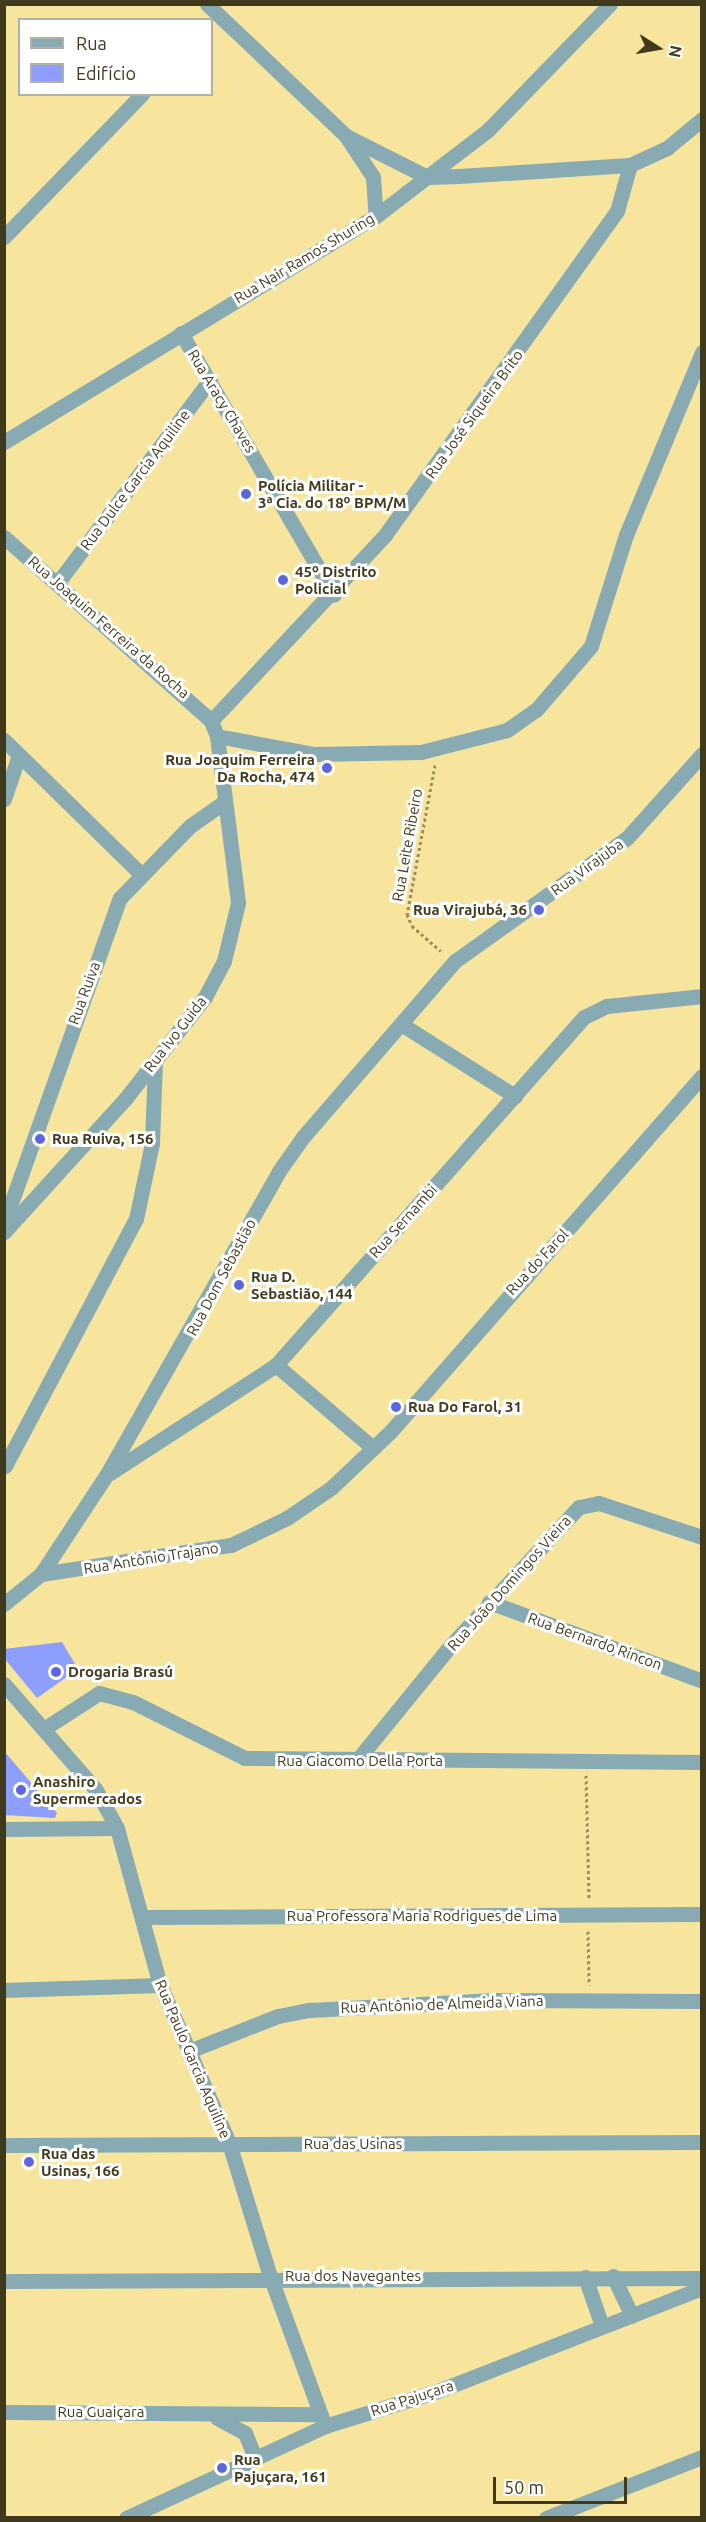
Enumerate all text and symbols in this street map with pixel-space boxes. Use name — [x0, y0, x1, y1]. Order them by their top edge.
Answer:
legend — [18, 18, 213, 96]
north arrow — [628, 18, 688, 78]
text: Rua — [76, 33, 107, 53]
text: N — [666, 44, 686, 59]
text: Edifício — [76, 63, 136, 83]
street label: Rua Nair Ramos Shuring — [231, 209, 377, 307]
street label: Rua Aracy Chaves — [184, 346, 260, 456]
street label: Rua José Siqueira Brito — [421, 346, 527, 482]
street label: Rua Dulce Garcia Aquiline — [76, 406, 194, 554]
place label: Polícia Militar - 3ª Cia. do 18º BPM/M — [258, 476, 406, 511]
marker: Polícia Militar - 3ª Cia. do 18º BPM/M — [239, 487, 253, 501]
street label: Rua Joaquim Ferreira da Rocha — [25, 552, 193, 702]
place label: 45º Distrito Policial — [295, 562, 377, 597]
marker: 45º Distrito Policial — [276, 573, 290, 587]
place label: Rua Joaquim Ferreira Da Rocha, 474 — [165, 750, 315, 785]
marker: Rua Joaquim Ferreira Da Rocha, 474 — [320, 761, 334, 775]
street label: Rua Leite Ribeiro — [388, 787, 426, 903]
street label: Rua Virajuba — [547, 835, 627, 899]
place label: Rua Virajubá, 36 — [413, 901, 527, 919]
marker: Rua Virajubá, 36 — [532, 903, 546, 917]
street label: Rua Ruiva — [64, 959, 104, 1027]
street label: Rua Ivo Guida — [140, 993, 210, 1075]
place label: Rua Ruiva, 156 — [52, 1130, 153, 1148]
marker: Rua Ruiva, 156 — [33, 1132, 47, 1146]
street label: Rua Sernambi — [365, 1181, 441, 1261]
street label: Rua Dom Sebastião — [183, 1215, 259, 1339]
street label: Rua do Farol — [502, 1225, 572, 1299]
place label: Rua D. Sebastião, 144 — [251, 1267, 352, 1302]
marker: Rua D. Sebastião, 144 — [232, 1278, 246, 1292]
place label: Rua Do Farol, 31 — [408, 1398, 522, 1416]
marker: Rua Do Farol, 31 — [389, 1400, 403, 1414]
street label: Rua João Domingos Vieira — [443, 1512, 575, 1654]
street label: Rua Antônio Trajano — [82, 1538, 220, 1578]
street label: Rua Bernardo Rincon — [526, 1608, 664, 1674]
place label: Drogaria Brasú — [68, 1663, 173, 1681]
marker: Drogaria Brasú — [49, 1665, 63, 1679]
street label: Rua Giacomo Della Porta — [277, 1752, 443, 1770]
place label: Anashiro Supermercados — [33, 1772, 142, 1807]
marker: Anashiro Supermercados — [14, 1783, 28, 1797]
street label: Rua Professora Maria Rodrigues de Lima — [287, 1907, 557, 1925]
street label: Rua Paulo Garcia Aquiline — [151, 1977, 235, 2141]
street label: Rua Antônio de Almeida Viana — [340, 1991, 544, 2017]
street label: Rua das Usinas — [304, 2135, 402, 2153]
place label: Rua das Usinas, 166 — [41, 2144, 119, 2179]
marker: Rua das Usinas, 166 — [22, 2155, 36, 2169]
street label: Rua dos Navegantes — [285, 2267, 421, 2285]
street label: Rua Pajuçara — [368, 2376, 456, 2420]
street label: Rua Guaiçara — [58, 2403, 144, 2421]
place label: Rua Pajuçara, 161 — [234, 2450, 327, 2485]
marker: Rua Pajuçara, 161 — [215, 2461, 229, 2475]
scale bar — [496, 2465, 630, 2503]
text: 50 m — [504, 2477, 544, 2497]

